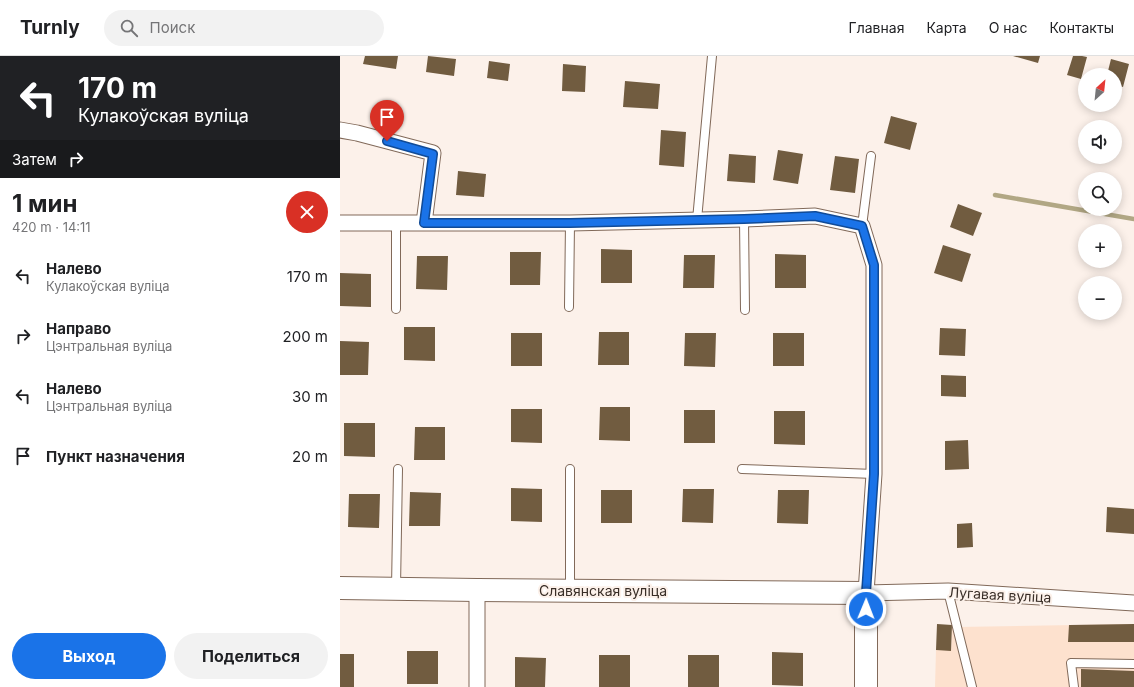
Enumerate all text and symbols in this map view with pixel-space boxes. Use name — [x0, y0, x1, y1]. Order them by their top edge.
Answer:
search box — [104, 10, 384, 46]
text: Turnly — [20, 16, 80, 39]
icon: search — [118, 17, 140, 39]
text: Поиск — [150, 18, 195, 37]
text: Главная — [849, 19, 904, 36]
text: Карта — [926, 19, 967, 36]
text: О нас — [989, 19, 1027, 36]
text: Контакты — [1049, 19, 1114, 36]
north arrow — [1078, 68, 1122, 112]
map controls — [1078, 68, 1122, 320]
text: 170 m — [78, 71, 157, 105]
icon: left — [12, 72, 64, 124]
pin — [370, 100, 404, 141]
text: Кулакоўская вуліца — [78, 105, 249, 126]
icon: arrive — [376, 106, 398, 128]
button: sound — [1078, 120, 1122, 164]
icon: right — [65, 148, 87, 170]
text: Затем — [12, 150, 57, 169]
button: search — [1078, 172, 1122, 216]
text: 1 мин — [12, 189, 77, 218]
button: close — [286, 191, 328, 233]
text: 420 m · 14:11 — [12, 219, 91, 235]
button: + — [1078, 224, 1122, 268]
text: Налево — [46, 259, 102, 278]
icon: left — [12, 265, 34, 287]
text: 170 m — [287, 267, 328, 286]
button: − — [1078, 276, 1122, 320]
text: Кулакоўская вуліца — [46, 278, 169, 294]
text: Направо — [46, 319, 111, 338]
icon: right — [12, 325, 34, 347]
text: 200 m — [283, 327, 328, 346]
text: Цэнтральная вуліца — [46, 338, 172, 354]
text: Налево — [46, 379, 102, 398]
icon: left — [12, 385, 34, 407]
text: 30 m — [292, 387, 328, 406]
text: Цэнтральная вуліца — [46, 398, 172, 414]
icon: arrive — [12, 445, 34, 467]
text: Пункт назначения — [46, 447, 185, 466]
text: 20 m — [292, 447, 328, 466]
street label: Славянская вуліца — [539, 582, 667, 599]
street label: Лугавая вуліца — [948, 583, 1052, 606]
position arrow — [845, 588, 887, 630]
button: Выход — [12, 633, 166, 679]
button: Поделиться — [174, 633, 328, 679]

